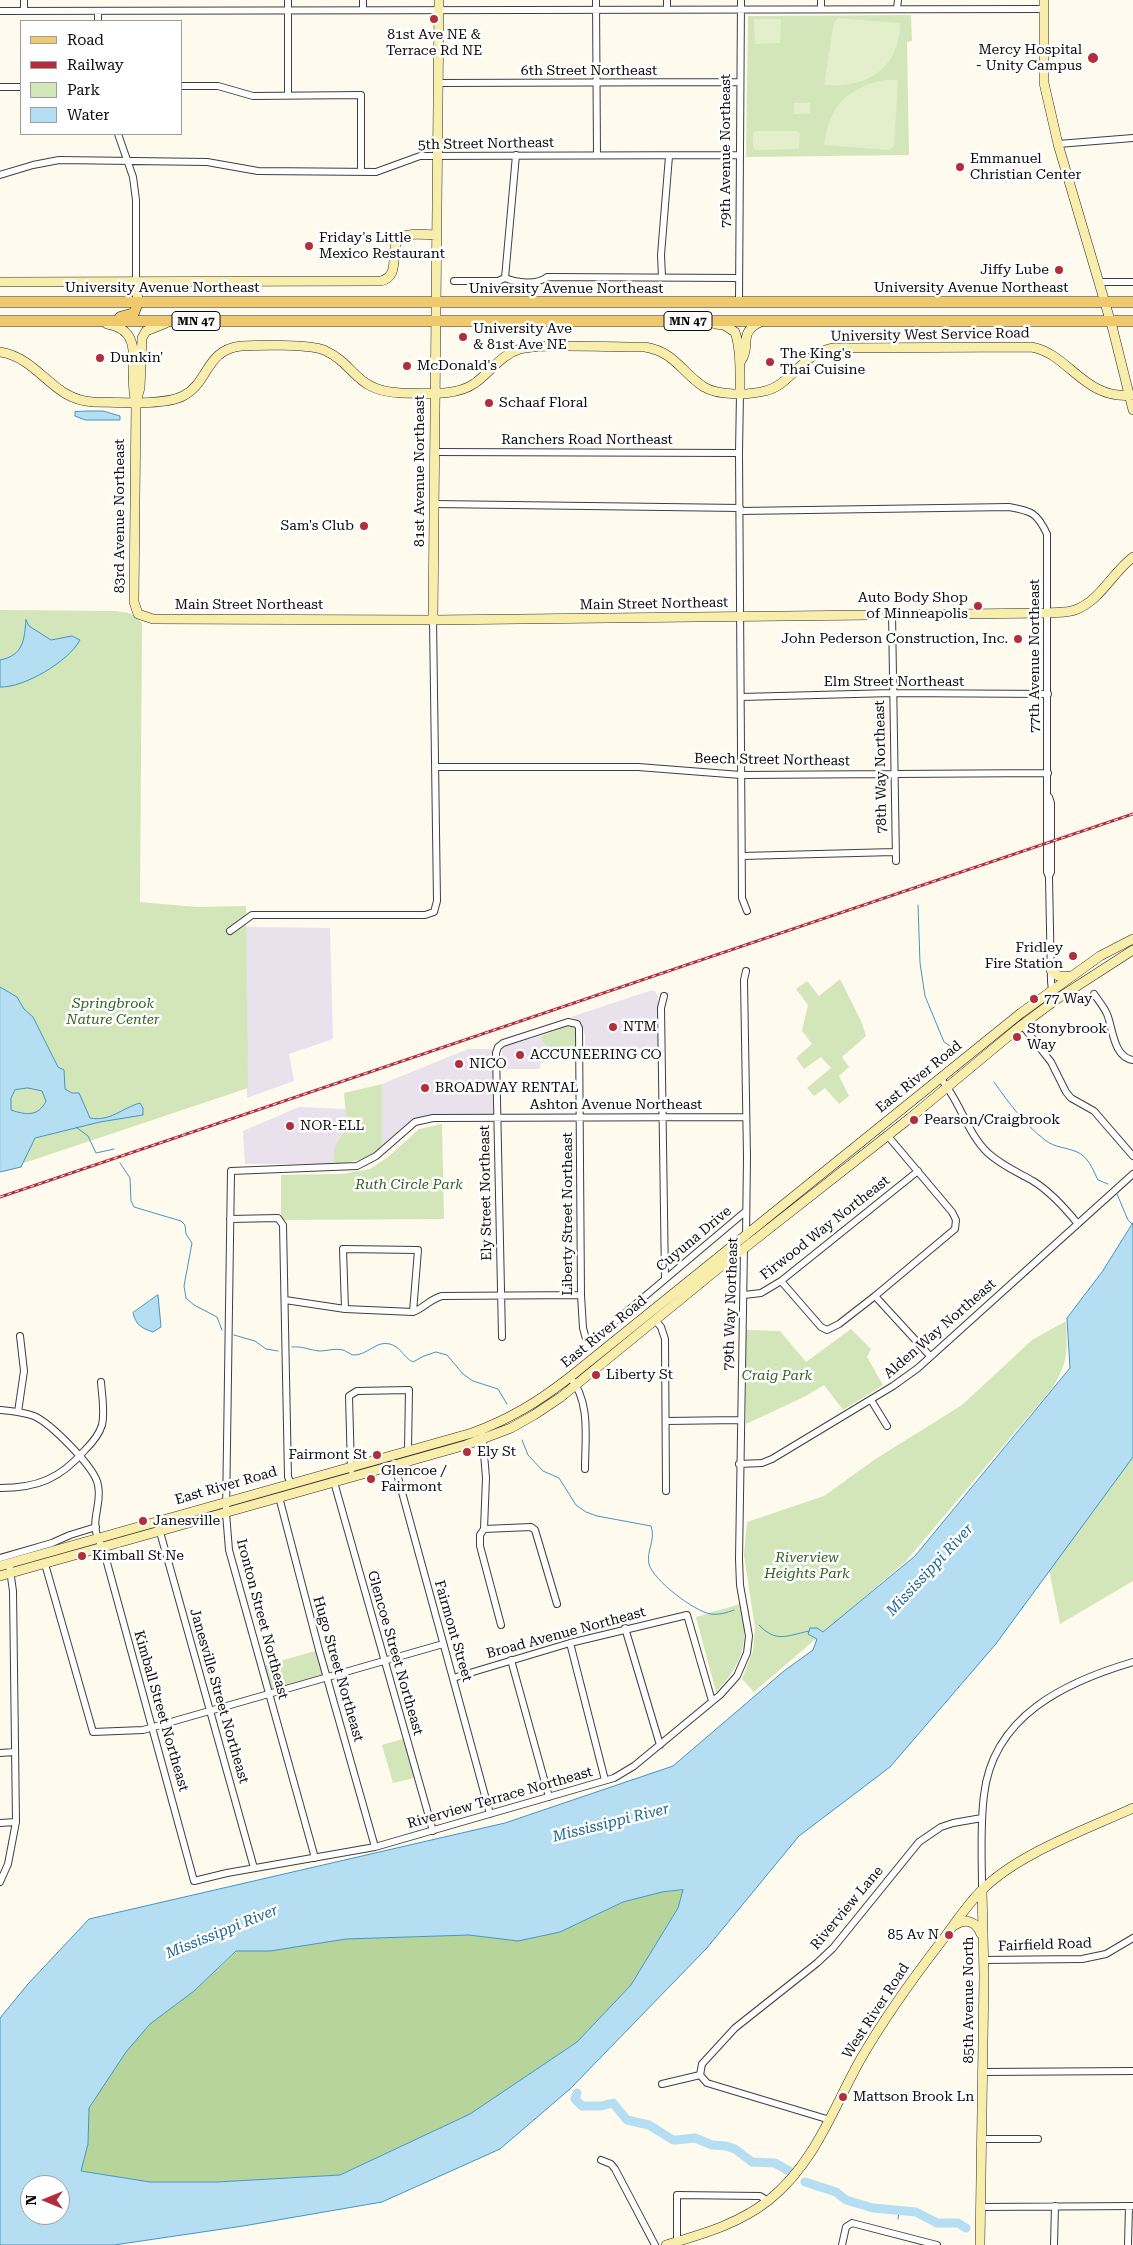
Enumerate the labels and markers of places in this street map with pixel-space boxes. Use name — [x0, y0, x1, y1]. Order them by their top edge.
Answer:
marker: 81st Ave NE & Terrace Rd NE — [428, 13, 440, 25]
place label: 81st Ave NE & Terrace Rd NE — [386, 27, 482, 59]
place label: Mercy Hospital - Unity Campus — [976, 42, 1082, 74]
marker: Mercy Hospital - Unity Campus — [1086, 51, 1100, 65]
place label: Emmanuel Christian Center — [970, 151, 1081, 184]
marker: Emmanuel Christian Center — [954, 161, 966, 173]
place label: Friday's Little Mexico Restaurant — [319, 230, 445, 262]
marker: Friday's Little Mexico Restaurant — [303, 240, 315, 252]
place label: Jiffy Lube — [980, 262, 1049, 278]
marker: Jiffy Lube — [1053, 264, 1065, 276]
place label: University Ave & 81st Ave NE — [473, 321, 572, 354]
marker: University Ave & 81st Ave NE — [457, 331, 469, 343]
place label: The King's Thai Cuisine — [780, 346, 865, 378]
place label: Dunkin' — [110, 350, 163, 366]
marker: Dunkin' — [94, 352, 106, 364]
marker: The King's Thai Cuisine — [764, 356, 776, 368]
place label: McDonald's — [417, 358, 497, 374]
marker: McDonald's — [401, 360, 413, 372]
place label: Schaaf Floral — [499, 395, 588, 411]
marker: Schaaf Floral — [483, 397, 495, 409]
place label: Sam's Club — [280, 518, 354, 534]
marker: Sam's Club — [358, 520, 370, 532]
place label: Auto Body Shop of Minneapolis — [858, 590, 968, 622]
marker: Auto Body Shop of Minneapolis — [972, 600, 984, 612]
place label: John Pederson Construction, Inc. — [781, 631, 1008, 647]
marker: John Pederson Construction, Inc. — [1012, 633, 1024, 645]
place label: Fridley Fire Station — [985, 940, 1063, 972]
marker: Fridley Fire Station — [1067, 950, 1079, 962]
place label: 77 Way — [1044, 991, 1092, 1007]
marker: 77 Way — [1028, 993, 1040, 1005]
place label: NTM — [623, 1019, 657, 1035]
marker: NTM — [607, 1021, 619, 1033]
place label: Stonybrook Way — [1027, 1021, 1107, 1054]
marker: Stonybrook Way — [1011, 1031, 1023, 1043]
place label: ACCUNEERING CO — [530, 1047, 662, 1063]
marker: ACCUNEERING CO — [514, 1049, 526, 1061]
place label: NICO — [469, 1056, 507, 1072]
marker: NICO — [453, 1058, 465, 1070]
place label: BROADWAY RENTAL — [435, 1080, 578, 1096]
marker: BROADWAY RENTAL — [419, 1082, 431, 1094]
place label: Pearson/Craigbrook — [924, 1112, 1060, 1128]
marker: Pearson/Craigbrook — [908, 1114, 920, 1126]
place label: NOR-ELL — [300, 1118, 364, 1134]
marker: NOR-ELL — [284, 1120, 296, 1132]
place label: Liberty St — [606, 1367, 673, 1383]
marker: Liberty St — [590, 1369, 602, 1381]
place label: Ely St — [477, 1444, 516, 1460]
marker: Ely St — [461, 1446, 473, 1458]
place label: Fairmont St — [288, 1447, 367, 1463]
marker: Fairmont St — [371, 1449, 383, 1461]
place label: Glencoe / Fairmont — [381, 1463, 446, 1495]
marker: Glencoe / Fairmont — [365, 1473, 377, 1485]
place label: Janesville — [153, 1513, 220, 1529]
marker: Janesville — [137, 1515, 149, 1527]
place label: Kimball St Ne — [92, 1548, 184, 1564]
marker: Kimball St Ne — [76, 1550, 88, 1562]
place label: 85 Av N — [888, 1927, 939, 1943]
marker: 85 Av N — [943, 1929, 955, 1941]
place label: Mattson Brook Ln — [853, 2089, 974, 2105]
marker: Mattson Brook Ln — [837, 2091, 849, 2103]

